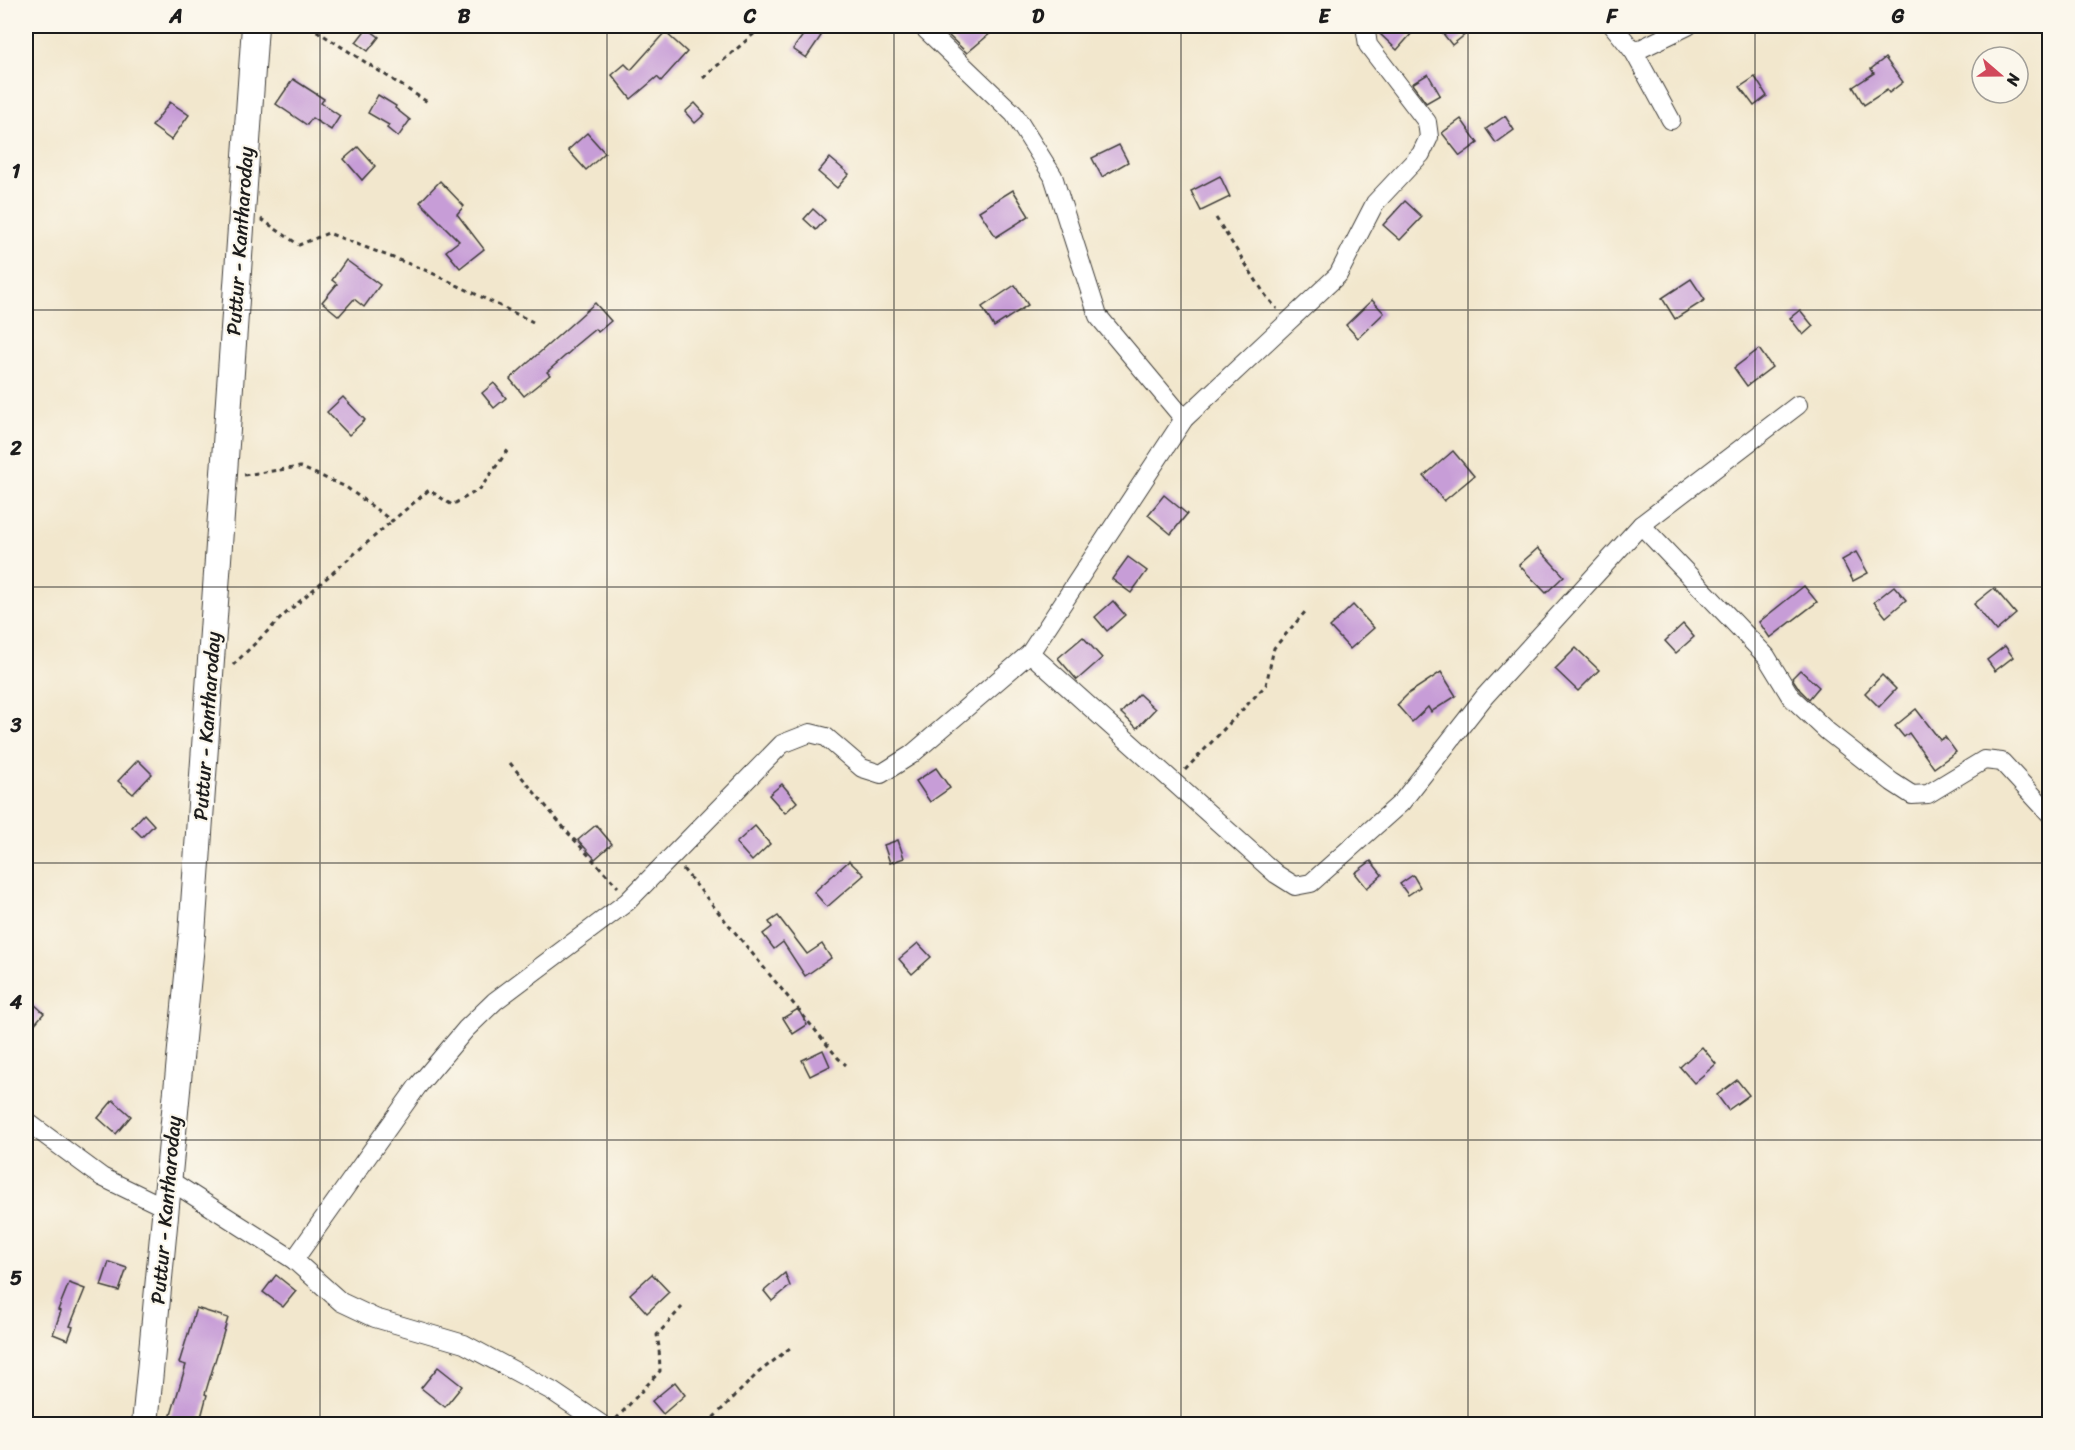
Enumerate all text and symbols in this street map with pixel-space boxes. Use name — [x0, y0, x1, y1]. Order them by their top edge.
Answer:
text: A — [168, 0, 183, 34]
text: B — [458, 0, 471, 34]
text: C — [743, 0, 757, 34]
text: D — [1032, 0, 1045, 34]
text: E — [1318, 0, 1331, 34]
text: F — [1606, 0, 1619, 34]
text: G — [1891, 0, 1905, 34]
north arrow — [1970, 45, 2030, 105]
text: N — [1998, 69, 2029, 91]
street label: Puttur - Kantharoday — [216, 145, 264, 336]
text: 1 — [12, 154, 21, 189]
text: 2 — [9, 431, 22, 466]
street label: Puttur - Kantharoday — [183, 630, 231, 821]
text: 3 — [10, 708, 22, 743]
text: 4 — [9, 985, 23, 1020]
street label: Puttur - Kantharoday — [140, 1114, 192, 1306]
text: 5 — [10, 1261, 22, 1296]

